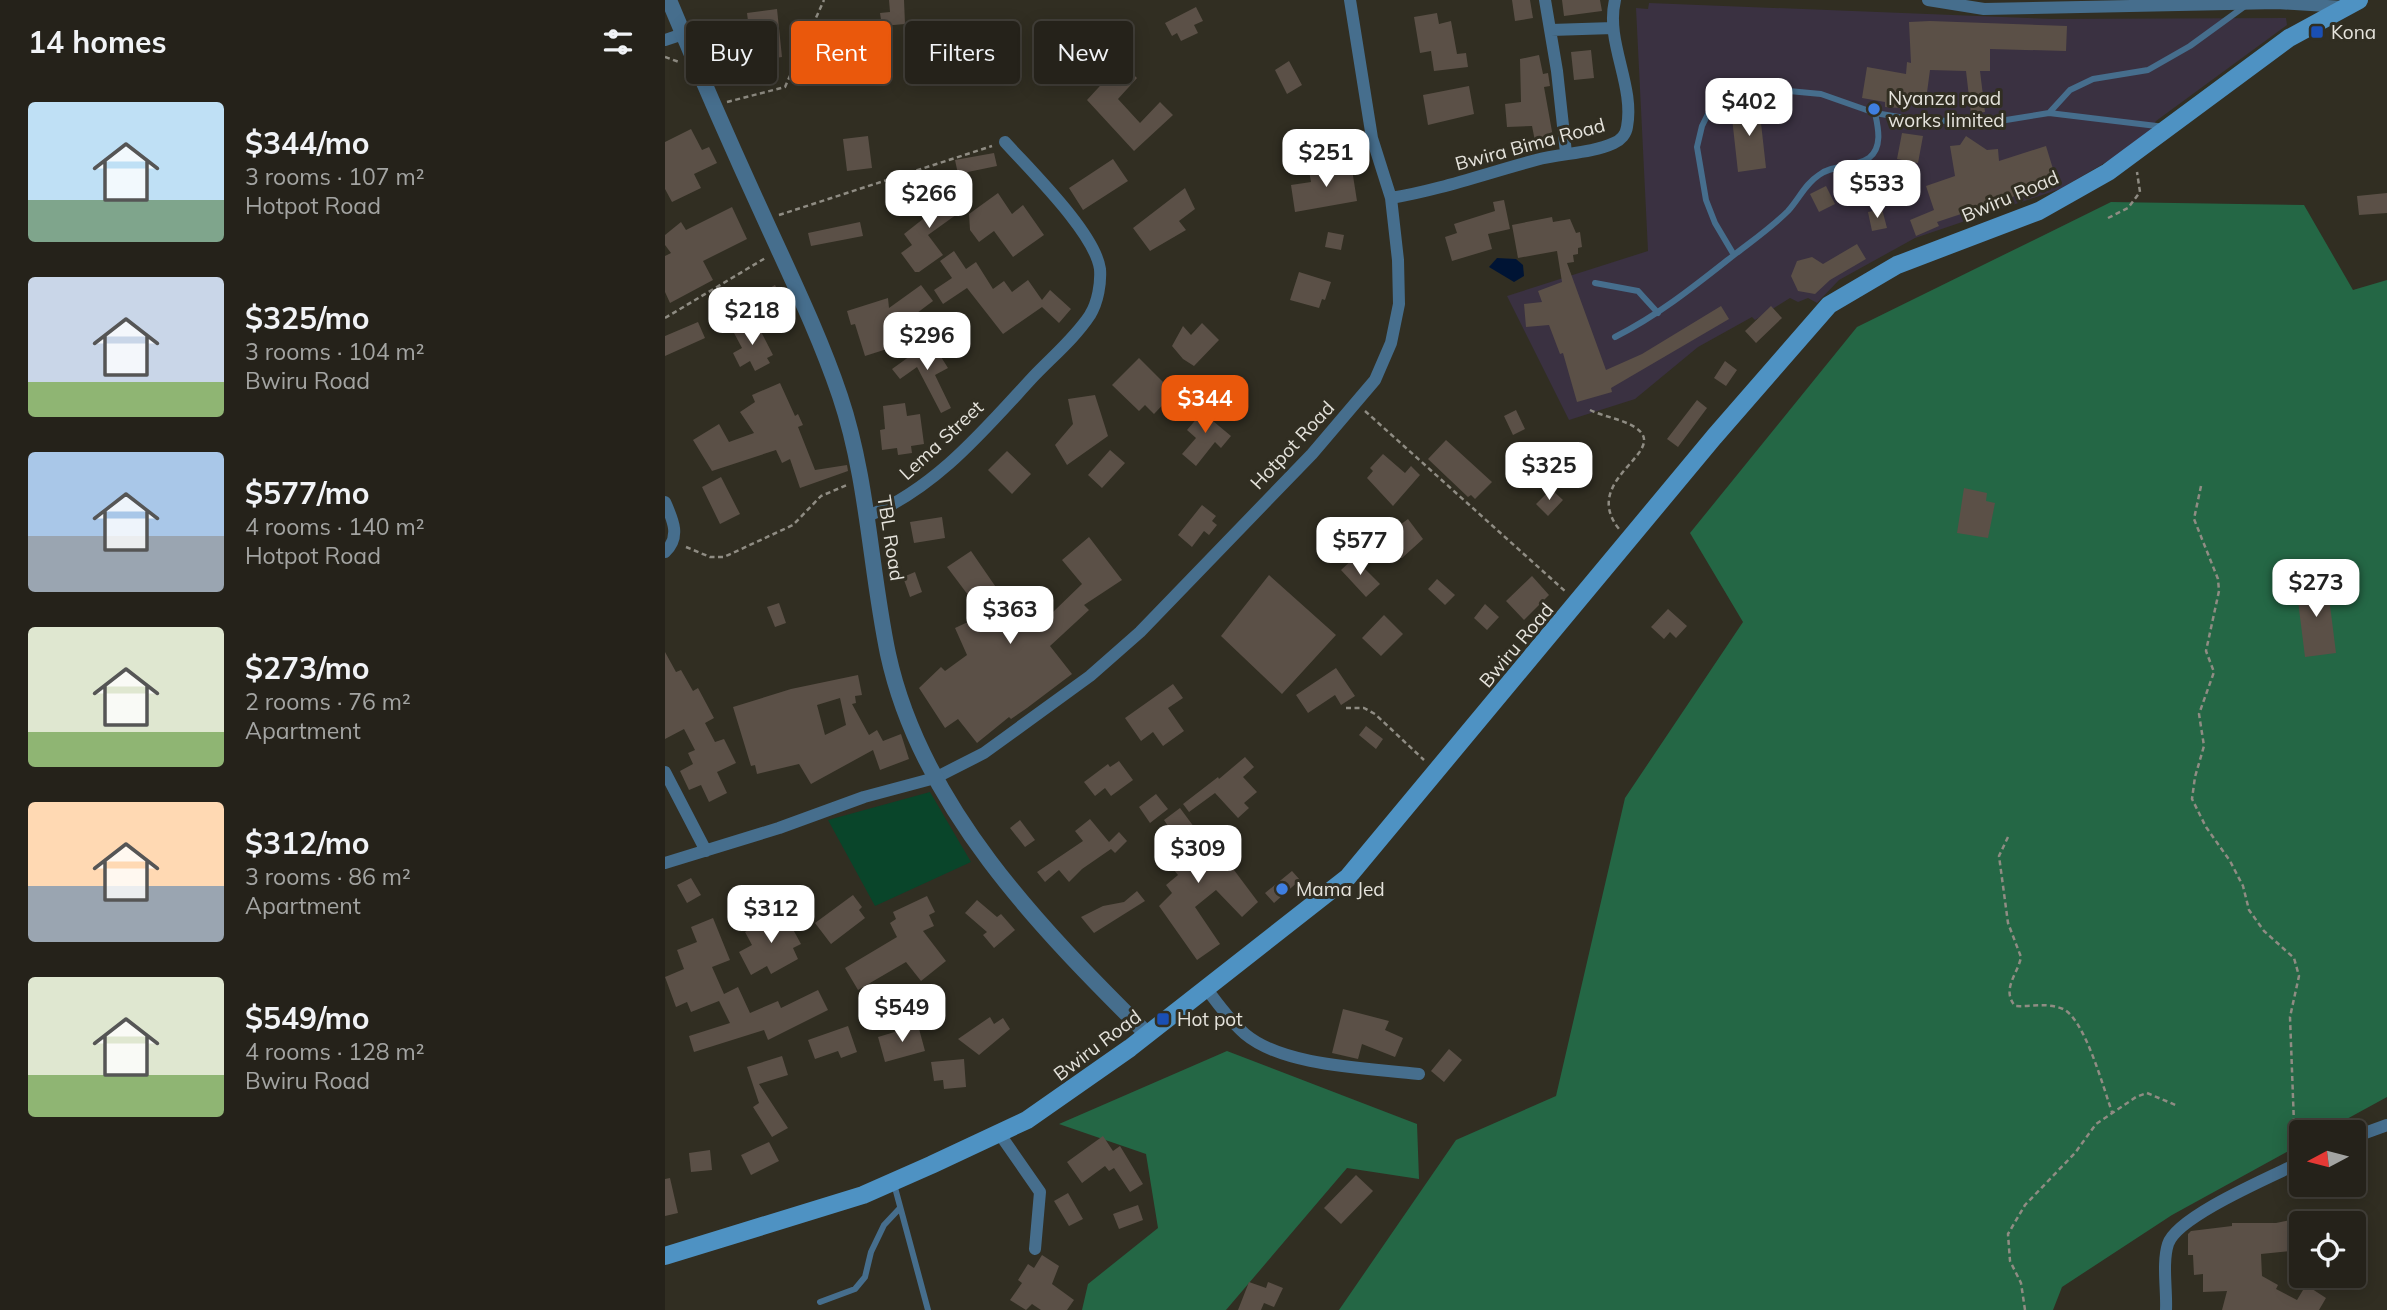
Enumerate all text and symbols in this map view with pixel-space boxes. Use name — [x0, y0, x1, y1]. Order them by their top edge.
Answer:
place label: Kona — [2331, 20, 2376, 44]
chip: Buy — [686, 21, 777, 84]
chip: Rent — [791, 21, 891, 84]
chip: Filters — [905, 21, 1020, 84]
chip: New — [1034, 21, 1133, 84]
text: 14 homes — [28, 23, 167, 61]
icon: filters — [599, 23, 637, 61]
marker: Kona — [2309, 24, 2325, 40]
pin: $402 — [1708, 78, 1790, 138]
text: $402 — [1721, 86, 1777, 115]
place label: Nyanza road works limited — [1888, 86, 2005, 132]
marker: Nyanza road works limited — [1866, 101, 1882, 117]
street label: Bwira Bima Road — [1452, 112, 1608, 176]
text: $344/mo — [245, 124, 369, 162]
icon: home — [84, 130, 168, 214]
pin: $251 — [1285, 130, 1367, 189]
text: $251 — [1298, 137, 1354, 166]
pin: $533 — [1836, 160, 1918, 220]
text: 3 rooms · 107 m² — [245, 162, 425, 191]
street label: Bwiru Road — [1958, 165, 2062, 227]
text: $533 — [1849, 168, 1905, 197]
pin: $266 — [888, 170, 970, 230]
text: $266 — [901, 178, 957, 207]
text: Hotpot Road — [245, 191, 381, 220]
pin: $218 — [711, 288, 793, 347]
text: $218 — [724, 295, 780, 324]
text: $325/mo — [245, 299, 369, 337]
icon: home — [84, 305, 168, 389]
pin: $296 — [886, 312, 968, 372]
text: $296 — [899, 320, 955, 349]
text: 3 rooms · 104 m² — [245, 337, 425, 366]
text: Bwiru Road — [245, 366, 370, 395]
pin: $344 — [1164, 376, 1246, 435]
text: $344 — [1177, 383, 1233, 412]
street label: Lema Street — [894, 395, 988, 485]
street label: Hotpot Road — [1245, 396, 1339, 494]
pin: $325 — [1508, 442, 1590, 502]
text: $325 — [1521, 450, 1577, 479]
text: $577/mo — [245, 474, 369, 512]
icon: home — [84, 480, 168, 564]
street label: TBL Road — [872, 494, 910, 582]
text: 4 rooms · 140 m² — [245, 512, 425, 541]
pin: $577 — [1319, 518, 1401, 577]
text: $577 — [1332, 525, 1388, 554]
text: Hotpot Road — [245, 541, 381, 570]
pin: $273 — [2275, 560, 2357, 619]
text: $273 — [2288, 567, 2344, 596]
pin: $363 — [969, 586, 1051, 646]
text: $363 — [982, 594, 1038, 623]
street label: Bwiru Road — [1474, 598, 1558, 692]
text: $273/mo — [245, 649, 369, 687]
icon: home — [84, 655, 168, 739]
text: 2 rooms · 76 m² — [245, 687, 411, 716]
text: Apartment — [245, 716, 361, 745]
text: $312/mo — [245, 824, 369, 862]
pin: $309 — [1157, 826, 1239, 885]
icon: home — [84, 830, 168, 914]
text: $309 — [1170, 833, 1226, 862]
text: 3 rooms · 86 m² — [245, 862, 411, 891]
place label: Mama Jed — [1296, 877, 1385, 901]
marker: Mama Jed — [1274, 881, 1290, 897]
pin: $312 — [730, 886, 812, 945]
text: Apartment — [245, 891, 361, 920]
text: $312 — [743, 893, 799, 922]
pin: $549 — [861, 984, 943, 1044]
text: $549 — [874, 992, 930, 1021]
text: $549/mo — [245, 999, 369, 1037]
street label: Bwiru Road — [1049, 1004, 1145, 1086]
icon: home — [84, 1005, 168, 1089]
place label: Hot pot — [1177, 1007, 1243, 1031]
marker: Hot pot — [1155, 1011, 1171, 1027]
text: 4 rooms · 128 m² — [245, 1037, 425, 1066]
text: Bwiru Road — [245, 1066, 370, 1095]
north arrow — [2289, 1120, 2366, 1197]
map controls — [2289, 1120, 2366, 1288]
button: locate — [2289, 1211, 2366, 1288]

